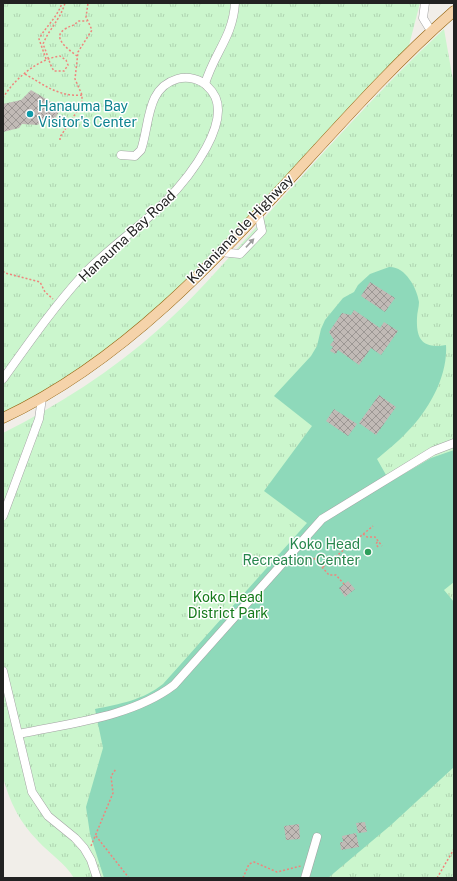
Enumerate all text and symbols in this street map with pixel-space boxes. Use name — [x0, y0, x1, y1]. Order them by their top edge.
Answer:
place label: Hanauma Bay Visitor's Center — [38, 98, 137, 130]
marker: Hanauma Bay Visitor's Center — [25, 109, 35, 119]
street label: Kalaniana’ole Highway — [184, 171, 297, 287]
street label: Hanauma Bay Road — [75, 187, 179, 285]
one-way arrow — [246, 237, 255, 248]
place label: Koko Head Recreation Center — [242, 536, 360, 568]
marker: Koko Head Recreation Center — [363, 547, 373, 557]
park label: Koko Head District Park — [188, 589, 268, 621]

